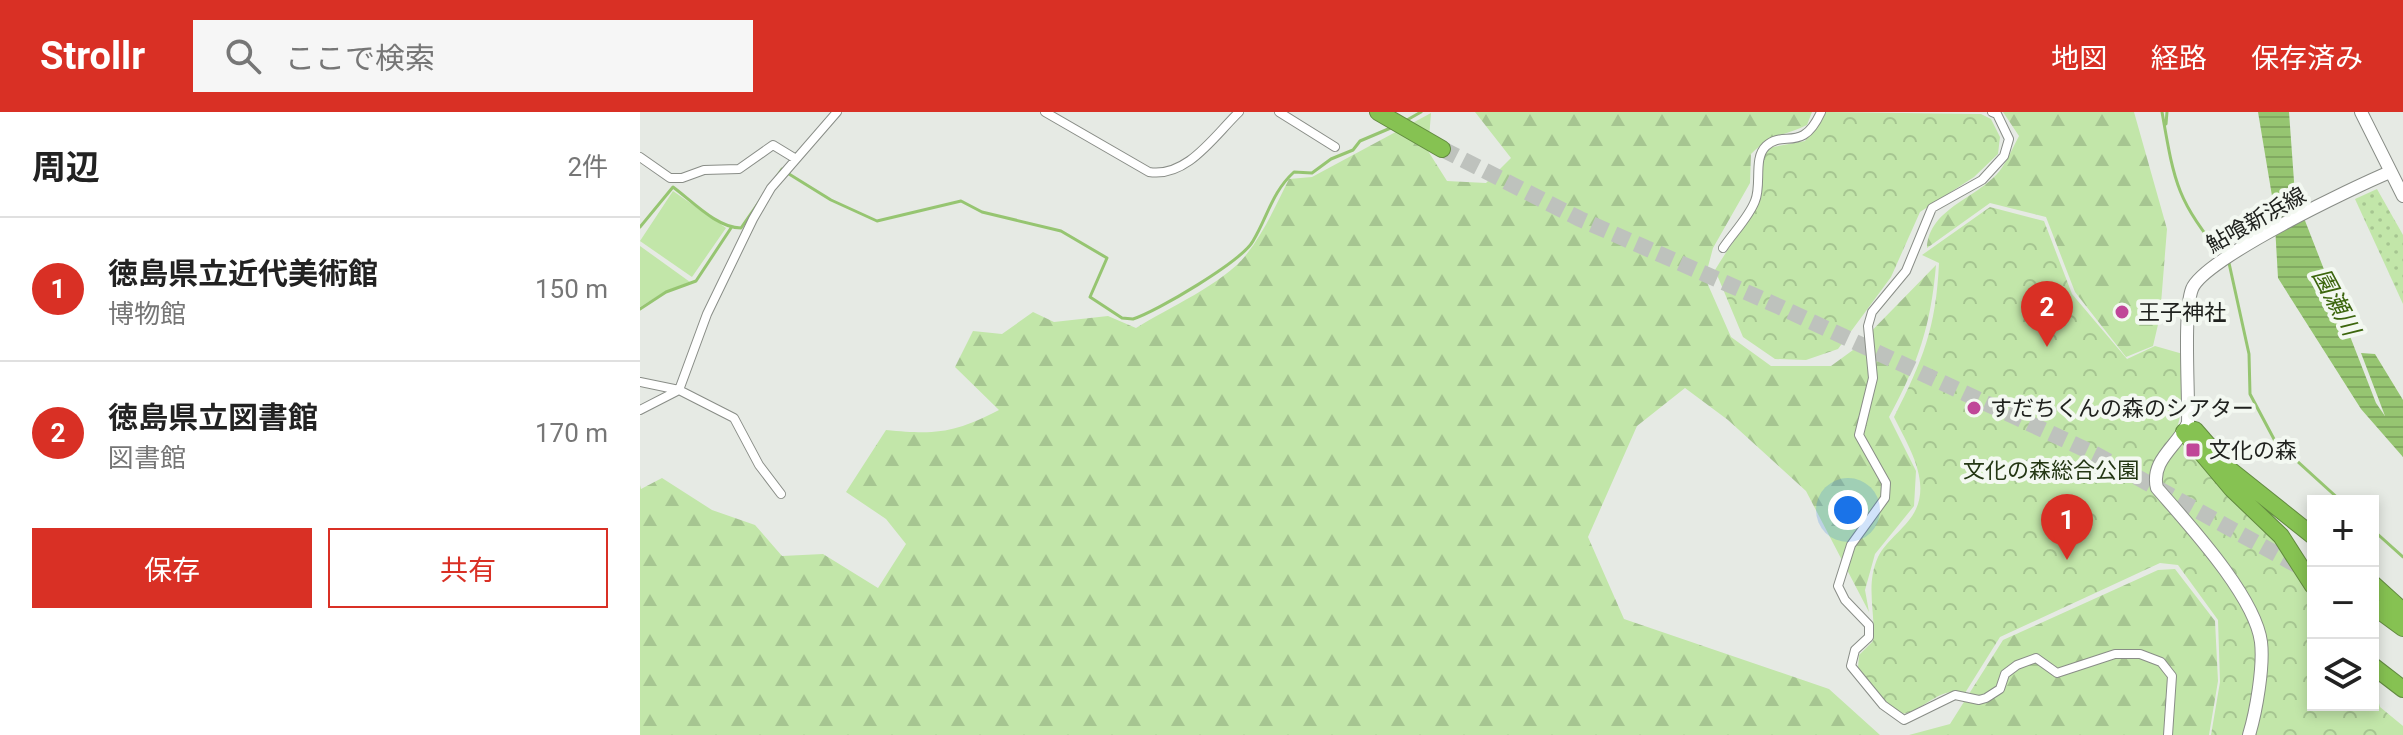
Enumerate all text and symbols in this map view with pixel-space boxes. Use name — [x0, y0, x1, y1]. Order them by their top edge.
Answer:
search box — [193, 20, 753, 92]
text: Strollr — [40, 34, 145, 78]
icon: search — [221, 34, 265, 78]
text: ここで検索 — [285, 41, 435, 76]
text: 地図 — [2051, 42, 2107, 75]
text: 経路 — [2151, 42, 2207, 75]
text: 保存済み — [2251, 42, 2363, 75]
text: 周辺 — [32, 147, 100, 187]
text: 2件 — [567, 152, 608, 182]
street label: 鮎喰新浜線 — [2202, 182, 2310, 258]
text: 徳島県立近代美術館 — [108, 256, 378, 291]
water label: 園瀬川 — [2307, 264, 2367, 343]
text: 1 — [51, 274, 65, 304]
text: 150 m — [535, 274, 608, 304]
pin: 2 — [2021, 281, 2073, 347]
text: 博物館 — [108, 299, 186, 329]
place label: 王子神社 — [2138, 300, 2226, 325]
marker: 王子神社 — [2113, 303, 2131, 321]
place label: すだちくんの森のシアター — [1990, 396, 2254, 421]
marker: すだちくんの森のシアター — [1965, 399, 1983, 417]
text: 徳島県立図書館 — [108, 400, 318, 435]
text: 2 — [51, 418, 65, 448]
text: 170 m — [535, 418, 608, 448]
place label: 文化の森 — [2209, 438, 2297, 463]
marker: 文化の森 — [2184, 441, 2202, 459]
text: 図書館 — [108, 443, 186, 473]
park label: 文化の森総合公園 — [1963, 458, 2139, 483]
your location — [1828, 490, 1868, 530]
pin: 1 — [2041, 494, 2093, 560]
map controls — [2307, 495, 2379, 711]
button: + — [2307, 495, 2379, 567]
button: 保存 — [32, 528, 312, 608]
button: 共有 — [328, 528, 608, 608]
button: − — [2307, 567, 2379, 639]
button: layers — [2307, 639, 2379, 711]

